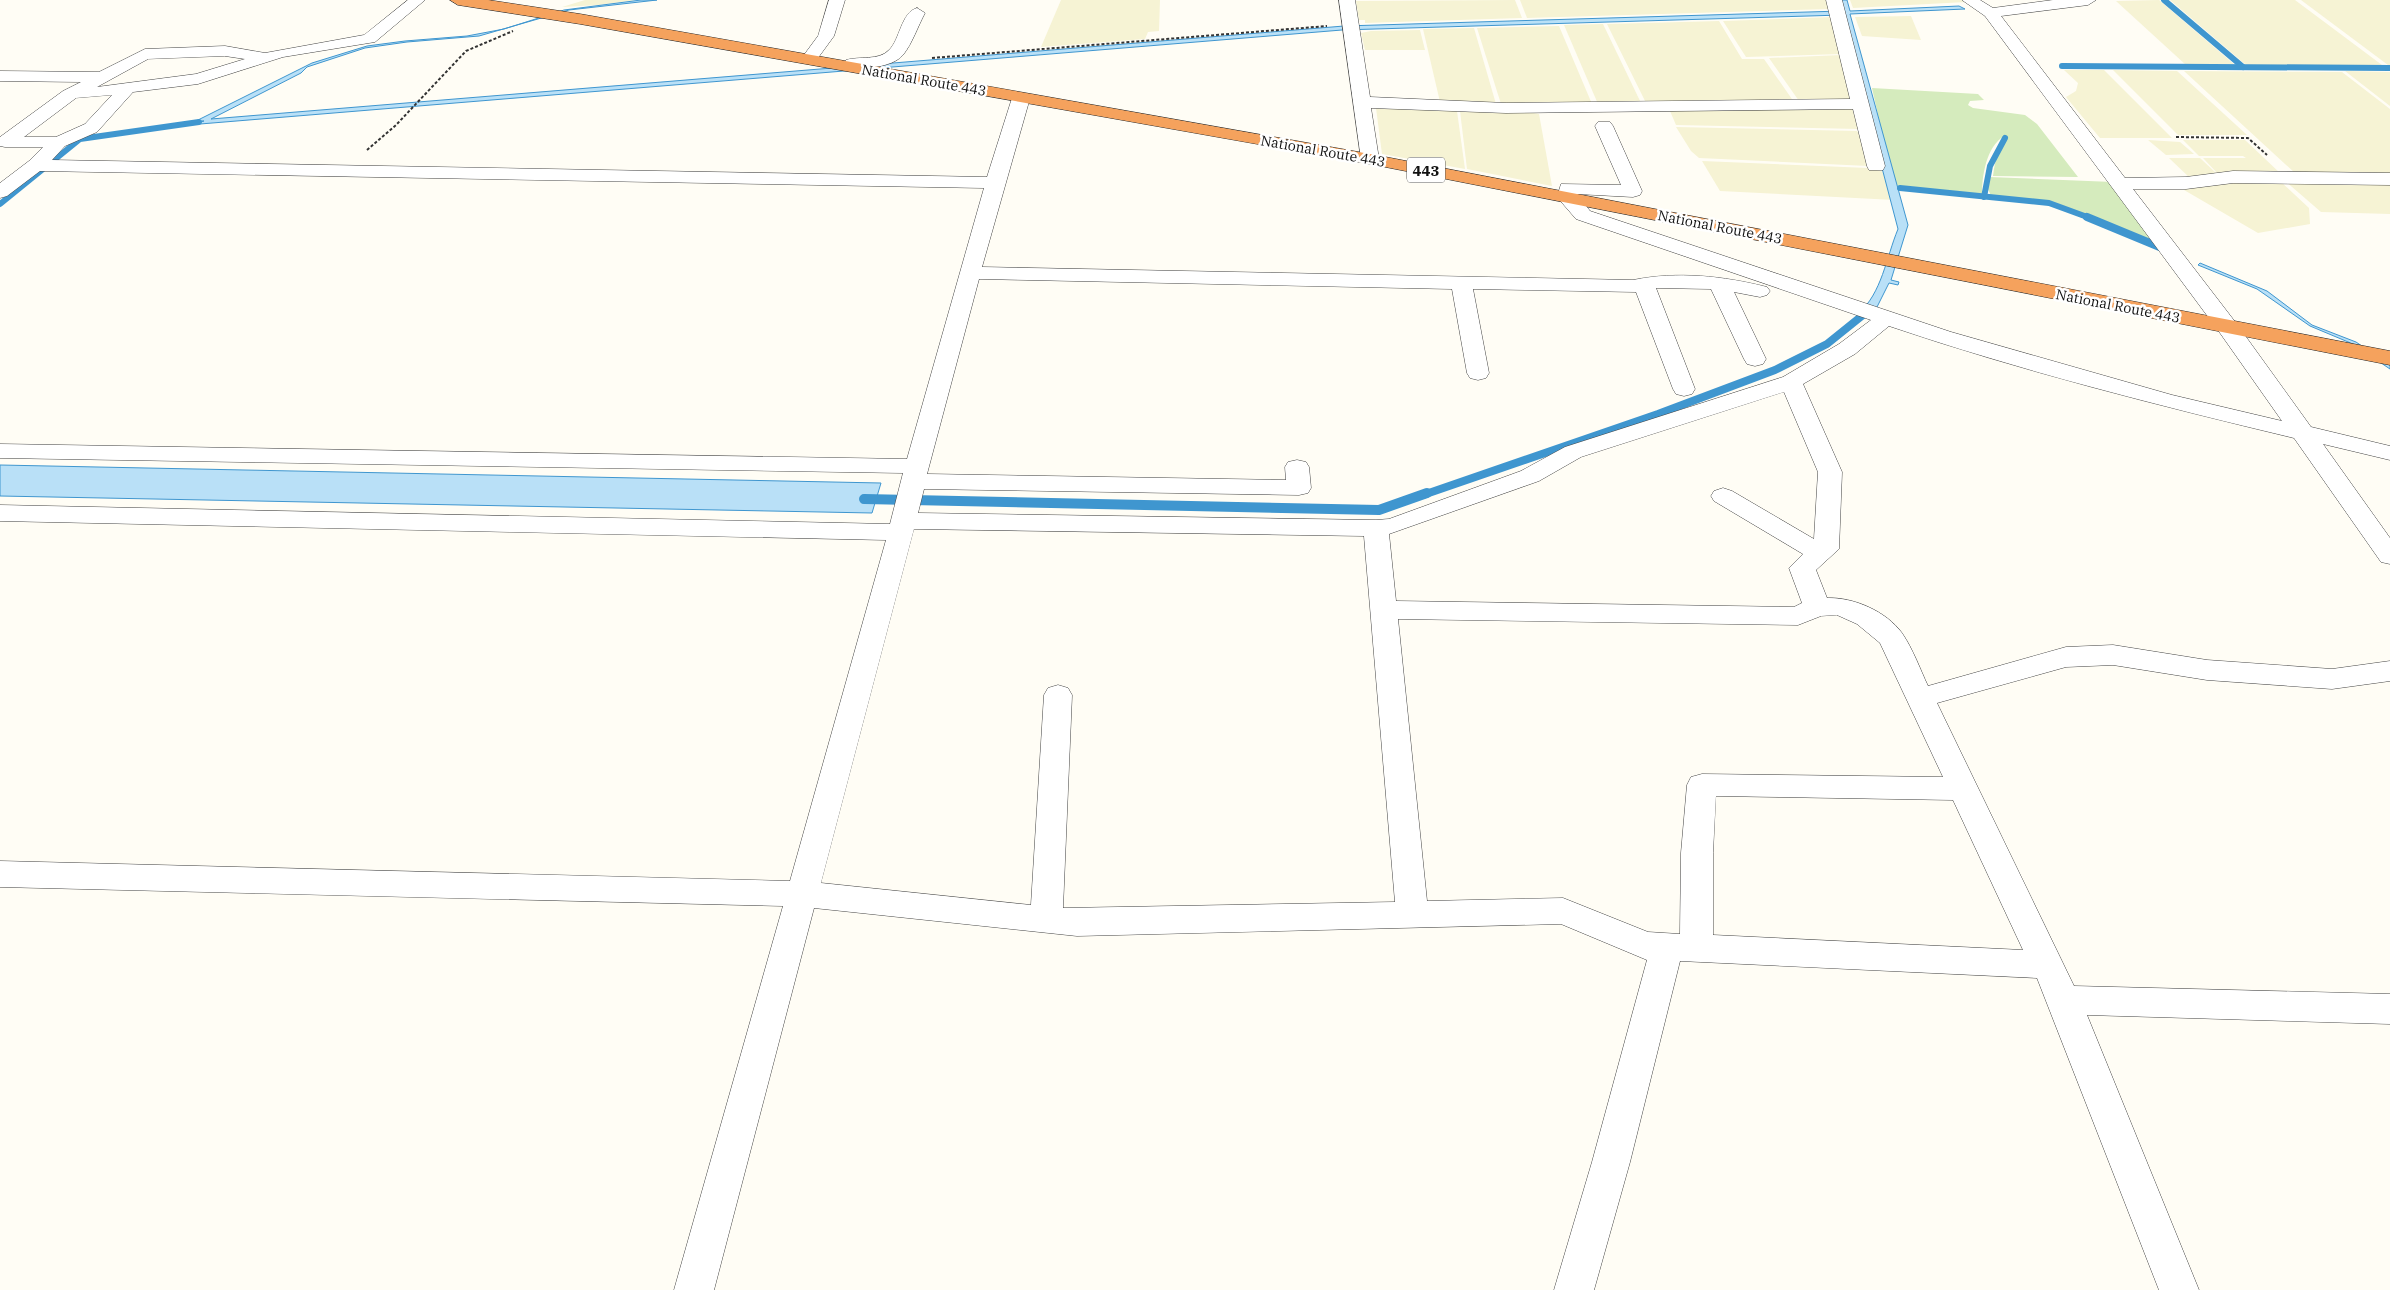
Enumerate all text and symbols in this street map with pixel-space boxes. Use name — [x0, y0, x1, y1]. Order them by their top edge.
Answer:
street label: National Route 443 — [860, 60, 988, 100]
street label: National Route 443 — [1259, 131, 1387, 171]
road number: 443 — [1407, 158, 1445, 182]
street label: National Route 443 — [1656, 206, 1784, 248]
street label: National Route 443 — [2054, 285, 2182, 327]

